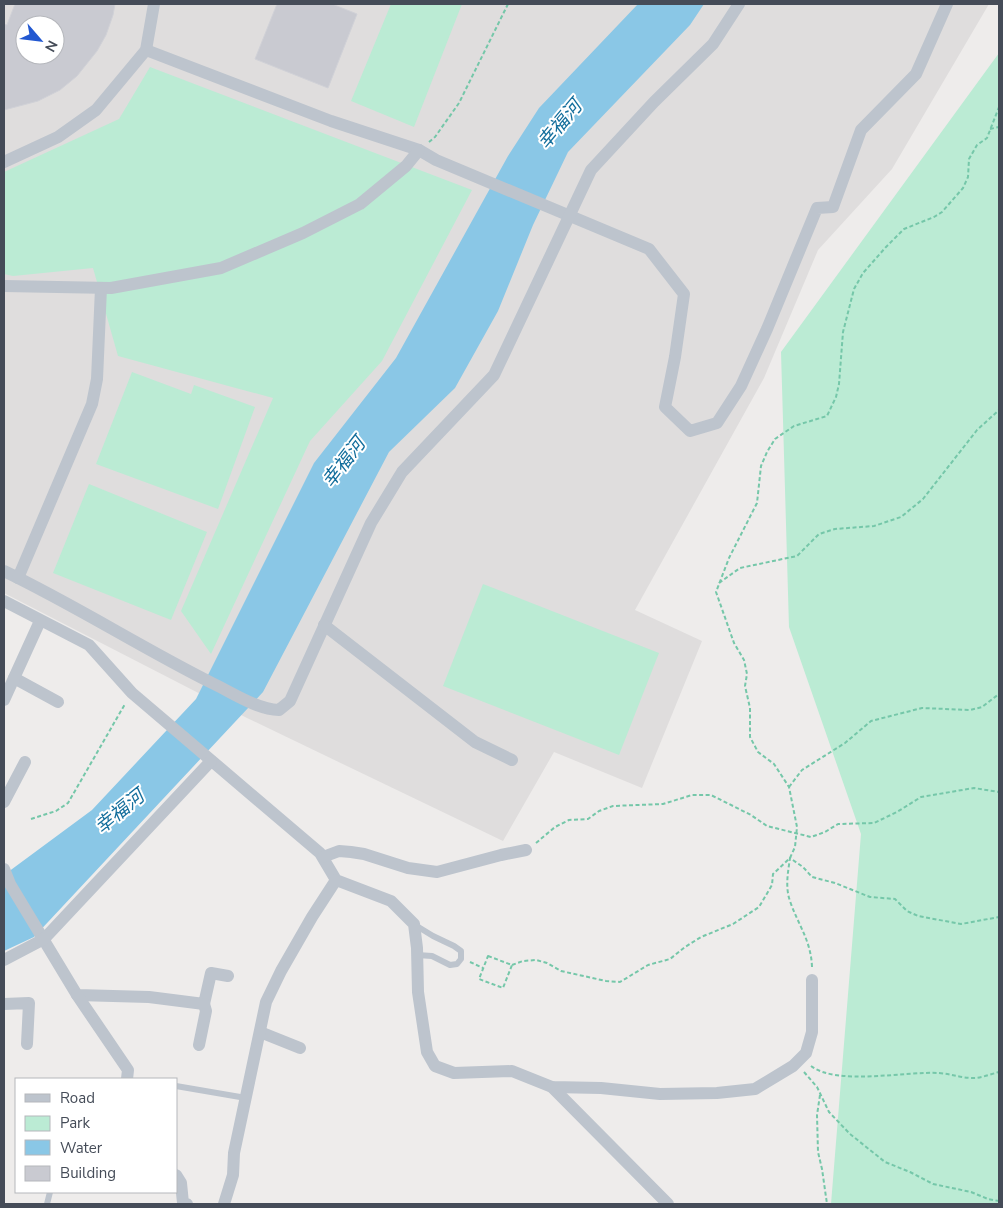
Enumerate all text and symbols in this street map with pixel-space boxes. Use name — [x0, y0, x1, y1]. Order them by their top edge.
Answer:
north arrow — [15, 15, 65, 65]
text: N — [40, 37, 62, 55]
water label: 幸福河 — [531, 91, 591, 155]
water label: 幸福河 — [316, 429, 374, 493]
water label: 幸福河 — [89, 781, 153, 840]
legend — [15, 1078, 178, 1193]
text: Road — [60, 1088, 95, 1108]
text: Park — [60, 1113, 90, 1133]
text: Water — [60, 1138, 103, 1158]
text: Building — [60, 1163, 116, 1183]

